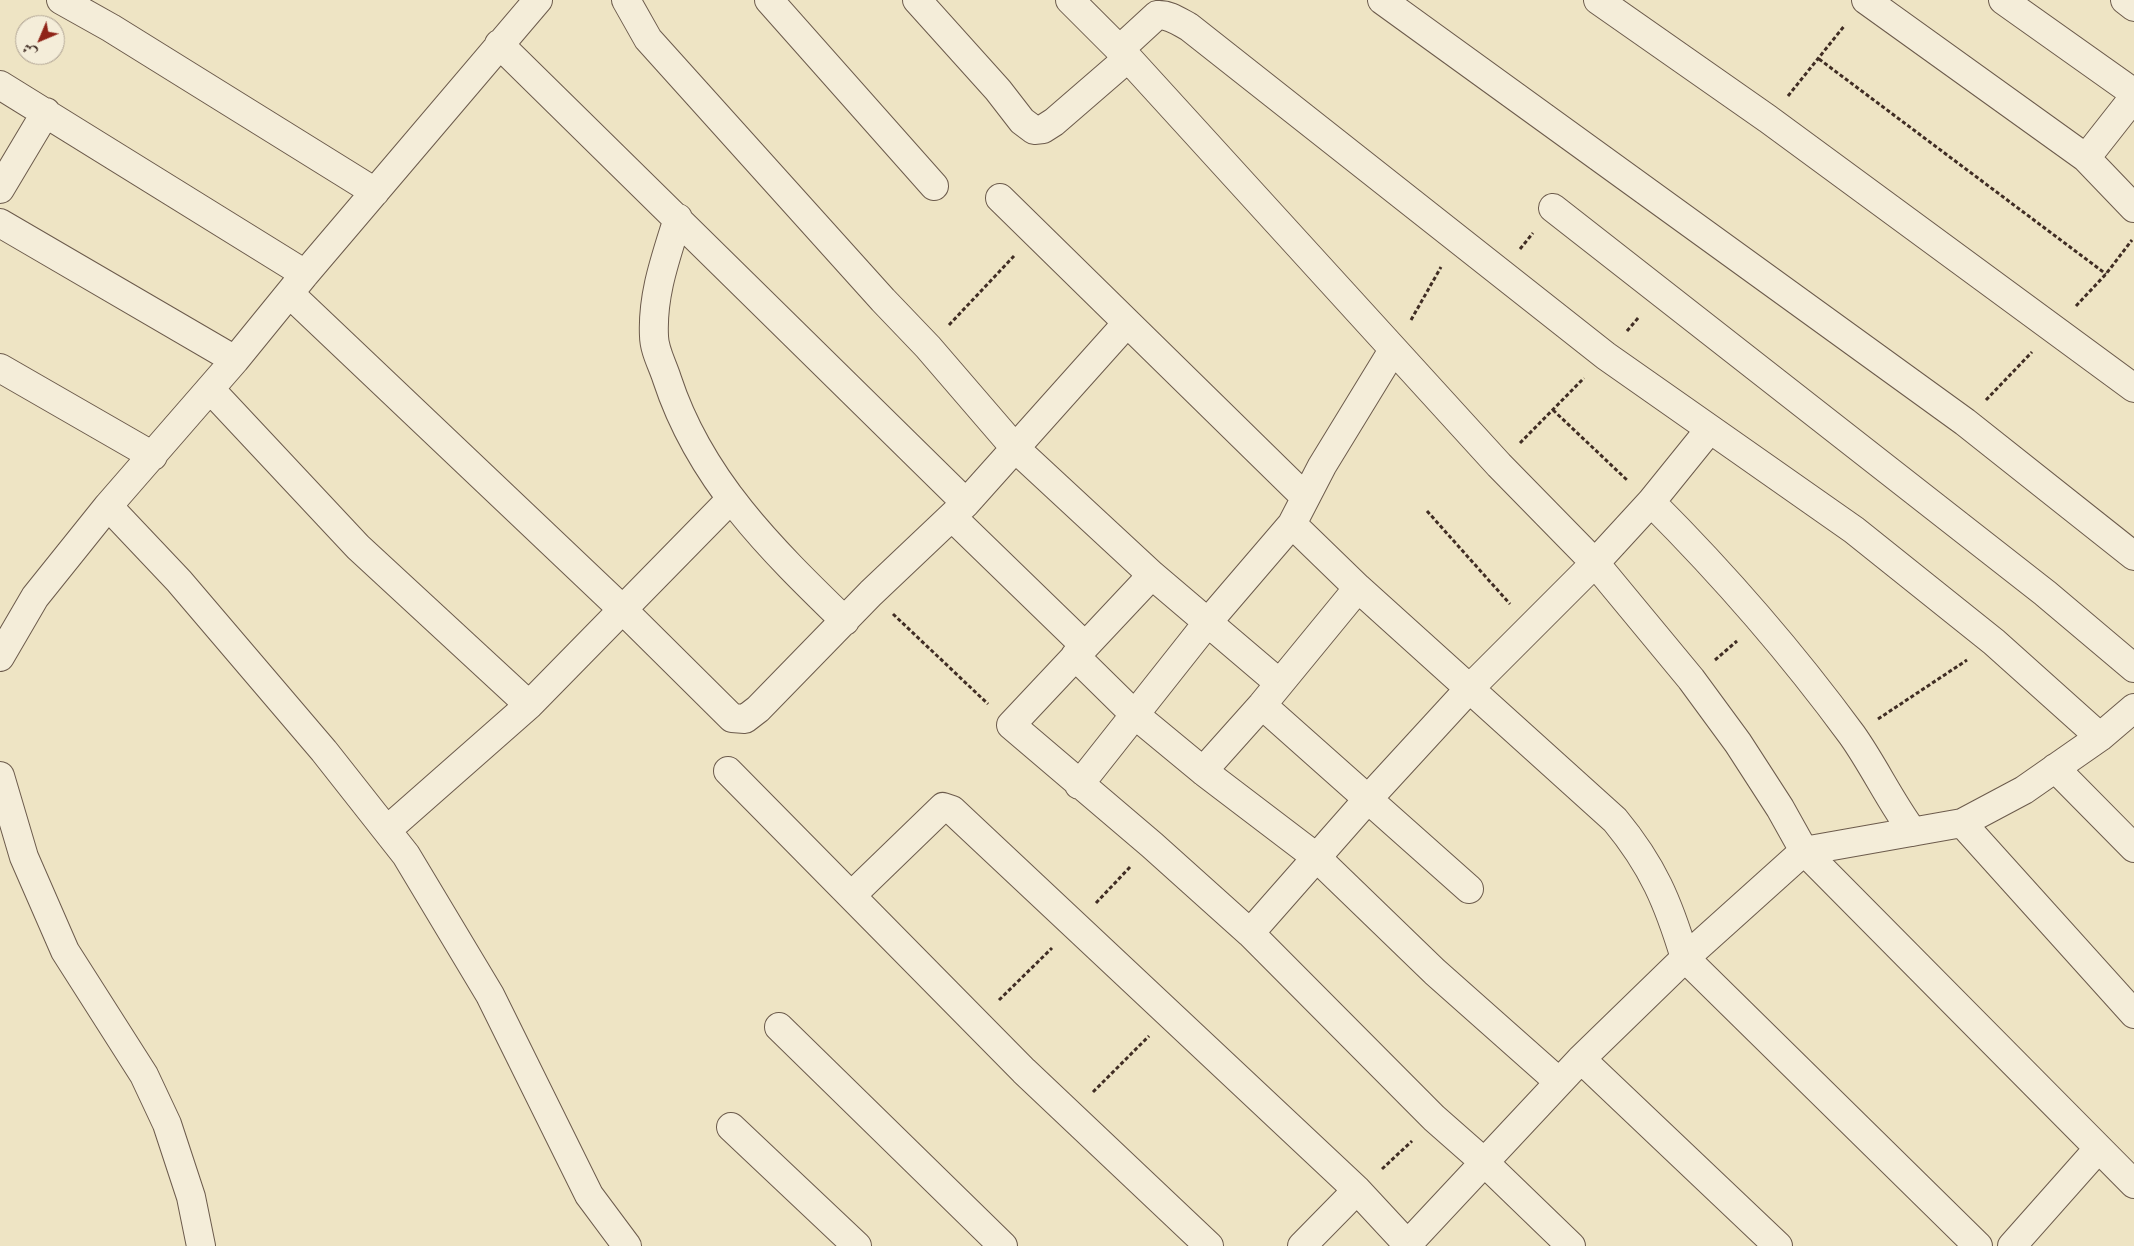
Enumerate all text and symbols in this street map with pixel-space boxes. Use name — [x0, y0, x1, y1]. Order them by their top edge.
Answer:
north arrow — [15, 15, 65, 65]
text: ش — [19, 39, 41, 61]

